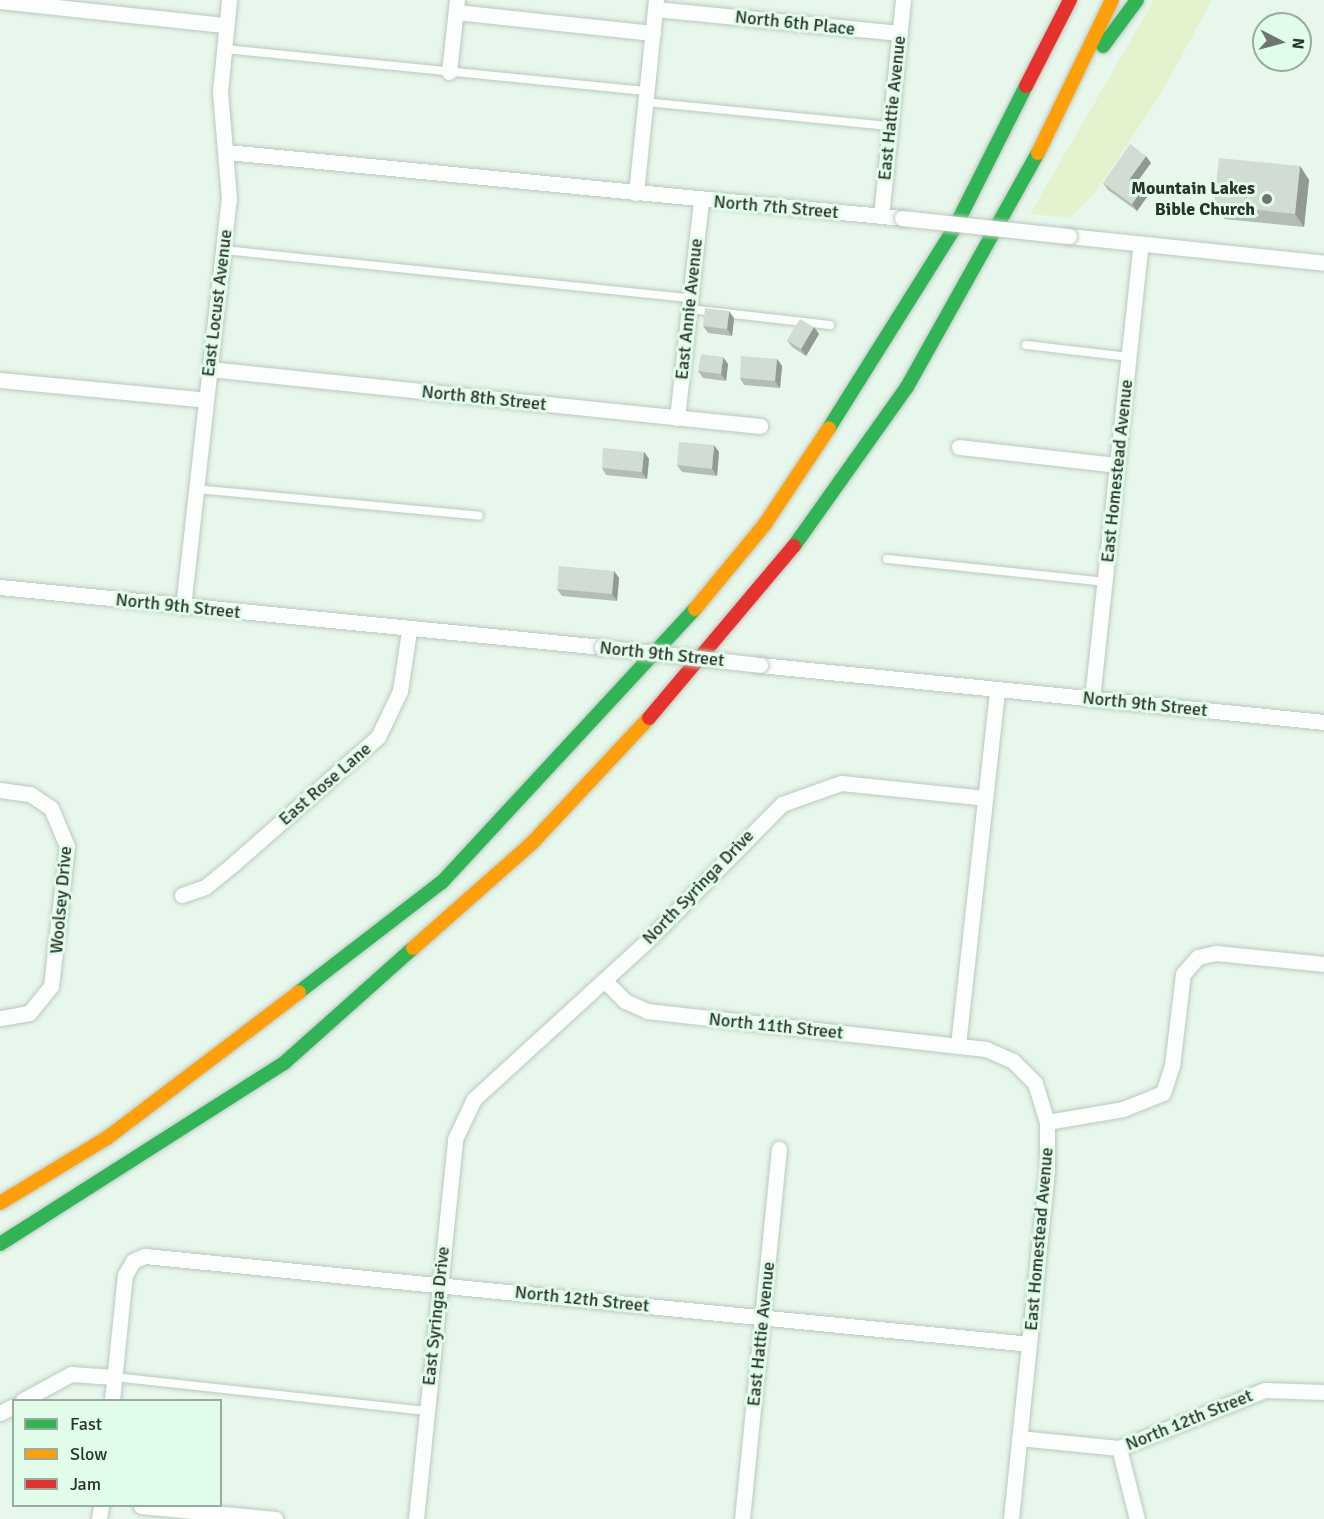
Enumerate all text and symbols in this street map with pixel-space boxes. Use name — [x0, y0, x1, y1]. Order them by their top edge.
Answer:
street label: North 6th Place — [734, 6, 856, 40]
north arrow — [1252, 12, 1312, 72]
street label: East Hattie Avenue — [874, 35, 910, 181]
text: N — [1287, 37, 1308, 50]
place label: Mountain Lakes Bible Church — [1131, 178, 1255, 220]
street label: North 7th Street — [713, 191, 839, 223]
marker: Mountain Lakes Bible Church — [1260, 192, 1274, 206]
street label: East Locust Avenue — [197, 228, 237, 378]
street label: East Annie Avenue — [671, 237, 707, 381]
street label: East Homestead Avenue — [1097, 378, 1137, 564]
street label: North 8th Street — [421, 381, 547, 415]
street label: North 9th Street — [115, 589, 241, 623]
street label: North 9th Street — [599, 637, 725, 671]
street label: North 9th Street — [1082, 687, 1208, 721]
street label: East Rose Lane — [274, 738, 376, 830]
street label: North Syringa Drive — [638, 825, 758, 949]
street label: Woolsey Drive — [46, 845, 76, 955]
street label: North 11th Street — [708, 1008, 844, 1044]
street label: East Homestead Avenue — [1020, 1146, 1058, 1332]
street label: East Syringa Drive — [418, 1245, 454, 1387]
street label: East Hattie Avenue — [743, 1261, 779, 1407]
street label: North 12th Street — [514, 1281, 650, 1317]
street label: North 12th Street — [1122, 1385, 1256, 1455]
legend — [12, 1399, 222, 1507]
text: Fast — [70, 1413, 102, 1435]
text: Slow — [70, 1443, 107, 1465]
text: Jam — [70, 1473, 101, 1495]

